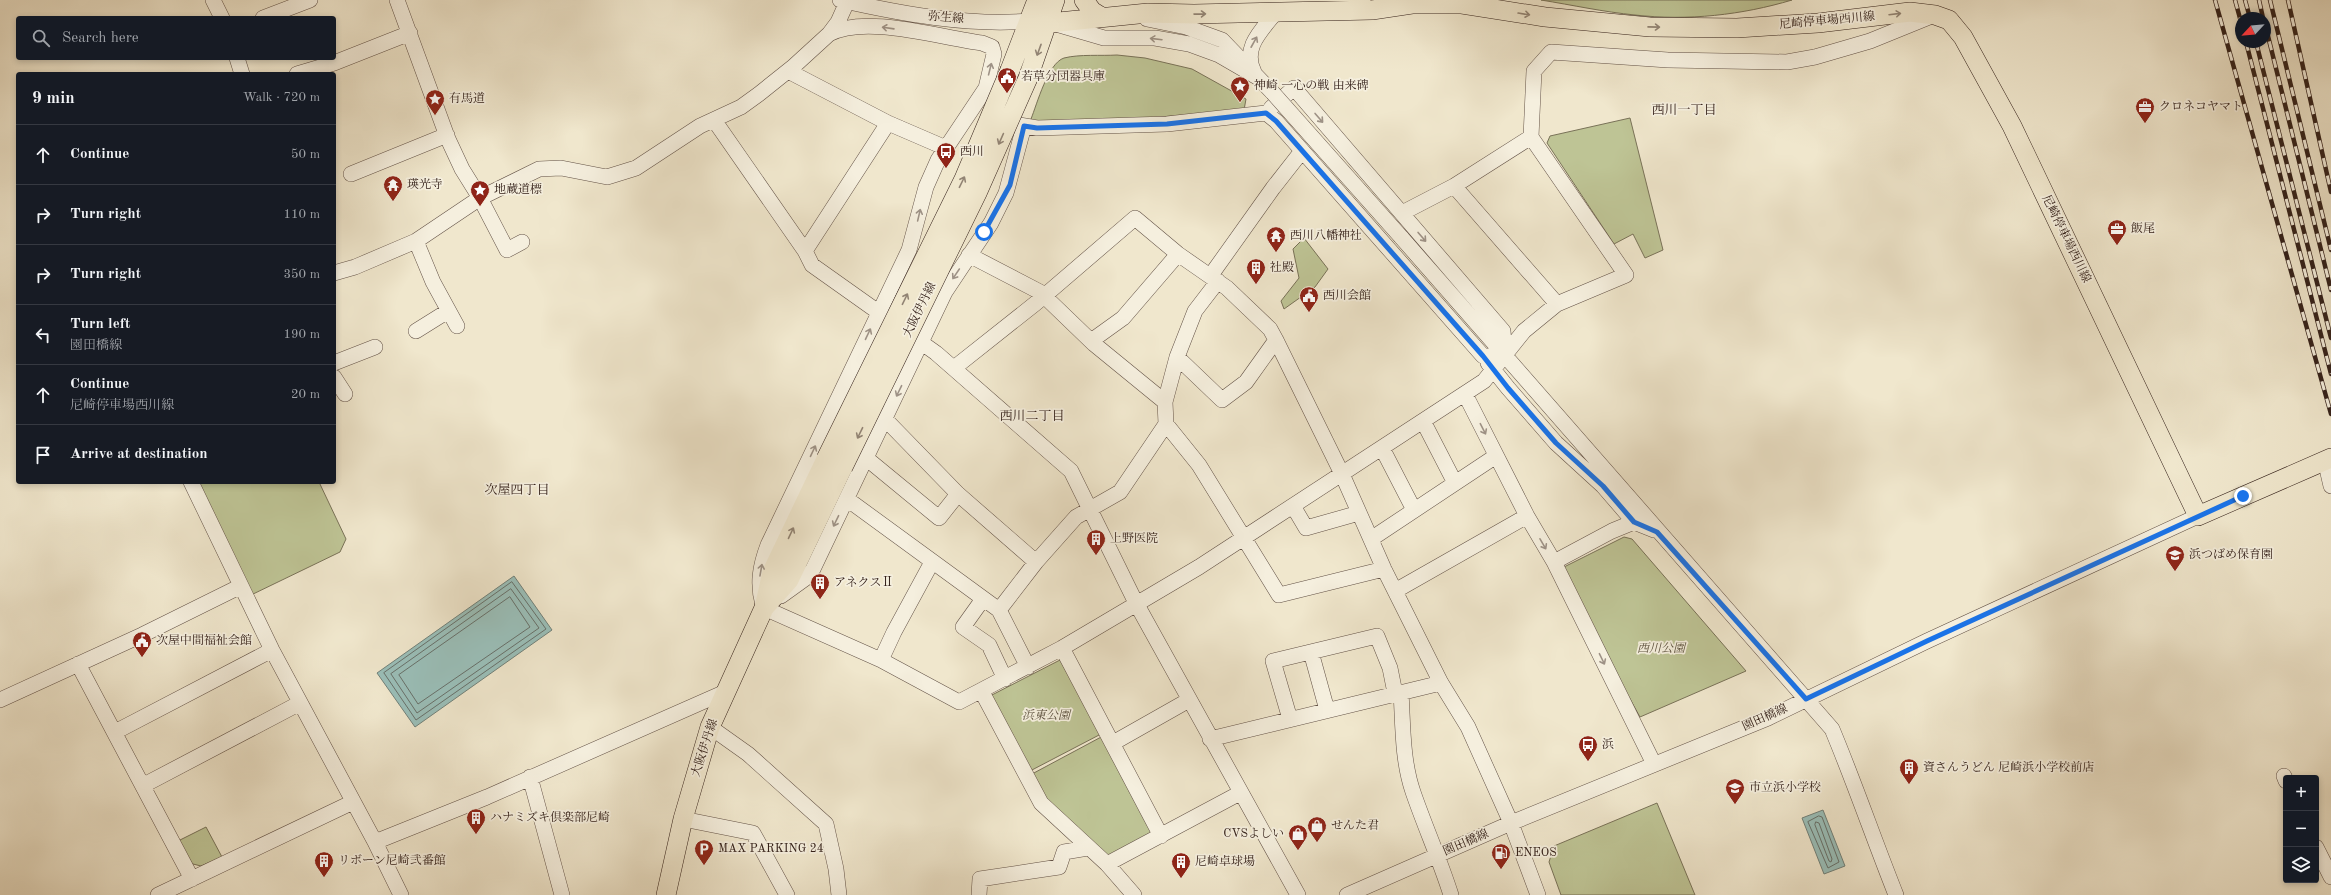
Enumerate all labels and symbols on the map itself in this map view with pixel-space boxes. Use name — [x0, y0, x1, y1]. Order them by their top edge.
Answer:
street label: 弥生線 — [928, 8, 965, 26]
street label: 尼崎停車場西川線 — [1778, 9, 1875, 31]
one-way arrow — [1193, 10, 1206, 18]
one-way arrow — [1517, 10, 1530, 18]
one-way arrow — [1888, 10, 1901, 18]
north arrow — [2235, 12, 2271, 48]
one-way arrow — [1647, 23, 1660, 31]
one-way arrow — [882, 24, 895, 32]
one-way arrow — [1150, 35, 1163, 42]
one-way arrow — [1250, 36, 1258, 48]
one-way arrow — [1034, 44, 1042, 56]
one-way arrow — [986, 63, 994, 76]
public building icon: 若草分団器具庫 — [996, 66, 1018, 94]
place label: 若草分団器具庫 — [1021, 69, 1105, 83]
place icon: 神崎 一心の戦 由来碑 — [1229, 75, 1251, 103]
place label: 神崎 一心の戦 由来碑 — [1254, 78, 1369, 92]
place icon: 有馬道 — [424, 88, 446, 116]
place label: 有馬道 — [449, 91, 485, 105]
office icon: クロネコヤマト — [2134, 96, 2156, 124]
place label: クロネコヤマト — [2159, 100, 2243, 113]
district label: 西川一丁目 — [1651, 103, 1717, 117]
one-way arrow — [1315, 112, 1324, 123]
one-way arrow — [997, 133, 1004, 145]
bus stop icon: 西川 — [935, 141, 957, 169]
place label: 西川 — [960, 145, 984, 158]
temple icon: 瑛光寺 — [382, 174, 404, 202]
one-way arrow — [959, 176, 966, 188]
place label: 瑛光寺 — [407, 177, 443, 191]
place icon: 地蔵道標 — [469, 179, 491, 207]
place label: 地蔵道標 — [494, 182, 542, 196]
street label: 尼崎停車場西川線 — [2040, 192, 2094, 285]
one-way arrow — [915, 208, 923, 221]
office icon: 飯尾 — [2106, 218, 2128, 246]
place label: 飯尾 — [2131, 221, 2155, 235]
route start — [975, 223, 993, 241]
temple icon: 西川八幡神社 — [1265, 225, 1287, 253]
place label: 西川八幡神社 — [1290, 228, 1362, 242]
one-way arrow — [1418, 232, 1427, 243]
building icon: 社殿 — [1245, 257, 1267, 285]
place label: 社殿 — [1270, 261, 1294, 274]
one-way arrow — [952, 269, 960, 280]
street label: 大阪伊丹線 — [900, 280, 939, 340]
public building icon: 西川会館 — [1298, 285, 1320, 313]
place label: 西川会館 — [1323, 288, 1371, 302]
one-way arrow — [902, 293, 909, 305]
one-way arrow — [865, 328, 872, 340]
one-way arrow — [895, 385, 902, 397]
district label: 西川二丁目 — [999, 409, 1065, 423]
one-way arrow — [1479, 422, 1487, 434]
one-way arrow — [856, 427, 863, 439]
one-way arrow — [810, 446, 817, 458]
district label: 次屋四丁目 — [484, 482, 550, 497]
route end — [2234, 487, 2252, 505]
one-way arrow — [832, 515, 839, 527]
one-way arrow — [788, 527, 795, 539]
building icon: 上野医院 — [1085, 528, 1107, 556]
place label: 上野医院 — [1110, 531, 1158, 545]
one-way arrow — [1540, 538, 1548, 550]
school or university icon: 浜つばめ保育園 — [2164, 544, 2186, 572]
place label: 浜つばめ保育園 — [2189, 547, 2273, 561]
one-way arrow — [757, 564, 765, 577]
building icon: アネクスⅡ — [809, 572, 831, 600]
place label: アネクスⅡ — [834, 576, 893, 589]
public building icon: 次屋中間福祉会館 — [131, 630, 153, 658]
place label: 次屋中間福祉会館 — [156, 633, 252, 647]
park label: 西川公園 — [1637, 642, 1687, 655]
one-way arrow — [1599, 653, 1606, 665]
street label: 園田橋線 — [1740, 701, 1789, 733]
park label: 浜東公園 — [1022, 708, 1072, 722]
street label: 大阪伊丹線 — [688, 717, 720, 778]
bus stop icon: 浜 — [1577, 734, 1599, 762]
place label: 浜 — [1602, 738, 1614, 751]
building icon: 資さんうどん 尼崎浜小学校前店 — [1898, 757, 1920, 785]
place label: 資さんうどん 尼崎浜小学校前店 — [1923, 760, 2094, 774]
school or university icon: 市立浜小学校 — [1724, 777, 1746, 805]
place label: 市立浜小学校 — [1749, 780, 1821, 794]
building icon: ハナミズキ倶楽部尼崎 — [465, 807, 487, 835]
place label: ハナミズキ倶楽部尼崎 — [490, 810, 610, 824]
shop icon: せんた君 — [1306, 815, 1328, 843]
place label: せんた君 — [1331, 819, 1379, 832]
shop icon: CVSよしい — [1287, 823, 1309, 851]
street label: 園田橋線 — [1441, 826, 1490, 858]
place label: CVSよしい — [1223, 827, 1284, 840]
parking icon: MAX PARKING 24 — [693, 838, 715, 866]
fuel station icon: ENEOS — [1490, 842, 1512, 870]
place label: MAX PARKING 24 — [718, 843, 824, 855]
place label: ENEOS — [1515, 847, 1557, 859]
building icon: リボーン尼崎弐番館 — [313, 850, 335, 878]
building icon: 尼崎卓球場 — [1170, 851, 1192, 879]
place label: リボーン尼崎弐番館 — [338, 853, 446, 867]
place label: 尼崎卓球場 — [1195, 854, 1255, 868]

